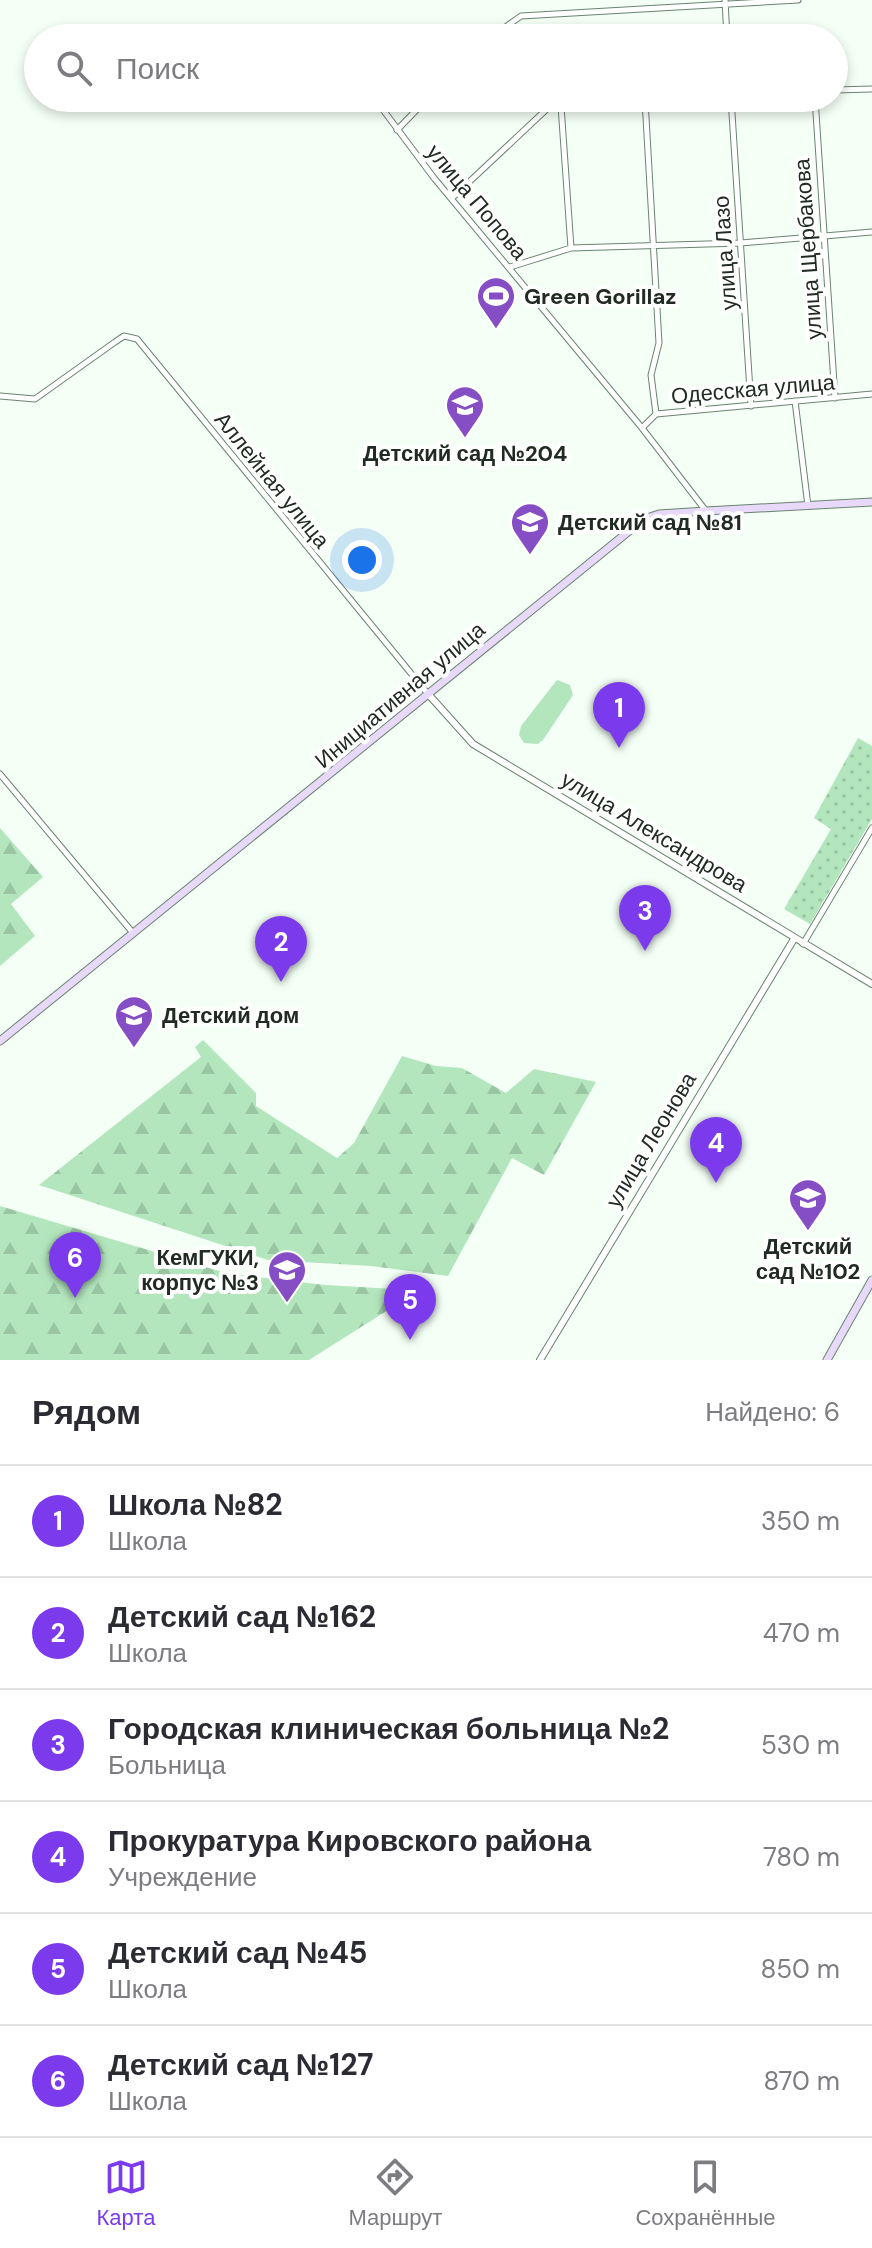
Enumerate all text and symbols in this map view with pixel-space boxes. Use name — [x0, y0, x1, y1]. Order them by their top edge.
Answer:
search box — [24, 24, 848, 112]
icon: search — [52, 46, 96, 90]
text: Поиск — [116, 49, 199, 88]
street label: улица Попова — [420, 138, 534, 266]
street label: улица Щербакова — [787, 157, 829, 341]
street label: улица Лазо — [707, 195, 743, 311]
sports icon: Green Gorillaz — [475, 275, 517, 330]
place label: Green Gorillaz — [524, 282, 676, 311]
street label: Одесская улица — [670, 367, 837, 411]
school or university icon: Детский сад №204 — [444, 384, 486, 439]
street label: Аллейная улица — [208, 406, 336, 555]
place label: Детский сад №204 — [363, 439, 567, 468]
school or university icon: Детский сад №81 — [509, 501, 551, 556]
place label: Детский сад №81 — [558, 508, 742, 537]
your location — [342, 540, 382, 580]
street label: Инициативная улица — [309, 615, 492, 775]
pin: 1 — [593, 682, 645, 748]
street label: улица Александрова — [556, 765, 753, 899]
pin: 3 — [619, 885, 671, 951]
pin: 2 — [255, 916, 307, 982]
school or university icon: Детский дом — [113, 994, 155, 1049]
place label: Детский дом — [162, 1001, 299, 1030]
street label: улица Леонова — [599, 1066, 703, 1213]
pin: 4 — [690, 1117, 742, 1183]
school or university icon: Детский сад №102 — [787, 1177, 829, 1232]
pin: 6 — [49, 1232, 101, 1298]
place label: Детский сад №102 — [756, 1232, 860, 1286]
place label: КемГУКИ, корпус №3 — [141, 1243, 259, 1297]
school or university icon: КемГУКИ, корпус №3 — [266, 1249, 308, 1304]
pin: 5 — [384, 1274, 436, 1340]
text: Рядом — [32, 1390, 141, 1435]
text: Найдено: 6 — [705, 1395, 840, 1429]
text: Школа №82 — [108, 1485, 283, 1524]
text: 1 — [53, 1504, 63, 1538]
text: 350 m — [761, 1504, 840, 1538]
text: Школа — [108, 1524, 187, 1558]
text: Детский сад №162 — [108, 1597, 376, 1636]
text: 2 — [50, 1616, 66, 1650]
text: 470 m — [763, 1616, 840, 1650]
text: Школа — [108, 1636, 187, 1670]
text: Городская клиническая больница №2 — [108, 1709, 669, 1748]
text: 3 — [50, 1728, 66, 1762]
text: 530 m — [761, 1728, 840, 1762]
text: Больница — [108, 1748, 226, 1782]
text: Прокуратура Кировского района — [108, 1821, 591, 1860]
text: 4 — [50, 1840, 66, 1874]
text: 780 m — [763, 1840, 840, 1874]
text: Учреждение — [108, 1860, 257, 1894]
text: Детский сад №45 — [108, 1933, 367, 1972]
text: 5 — [50, 1952, 66, 1986]
text: 850 m — [760, 1952, 840, 1986]
text: Школа — [108, 1972, 187, 2006]
text: Детский сад №127 — [108, 2045, 373, 2084]
text: 6 — [50, 2064, 66, 2098]
text: 870 m — [763, 2064, 840, 2098]
text: Школа — [108, 2084, 187, 2118]
tab: Карта — [97, 2155, 155, 2232]
tab: Маршрут — [349, 2155, 442, 2232]
tab: Сохранённые — [635, 2155, 775, 2232]

